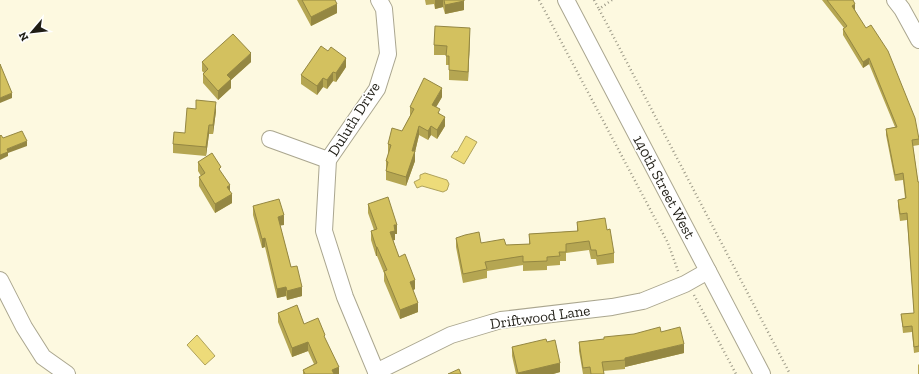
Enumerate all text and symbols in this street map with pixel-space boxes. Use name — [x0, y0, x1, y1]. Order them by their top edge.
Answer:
north arrow — [12, 12, 52, 52]
text: N — [16, 29, 31, 43]
street label: Duluth Drive — [324, 79, 384, 159]
street label: 140th Street West — [629, 132, 699, 242]
street label: Driftwood Lane — [489, 301, 591, 333]

